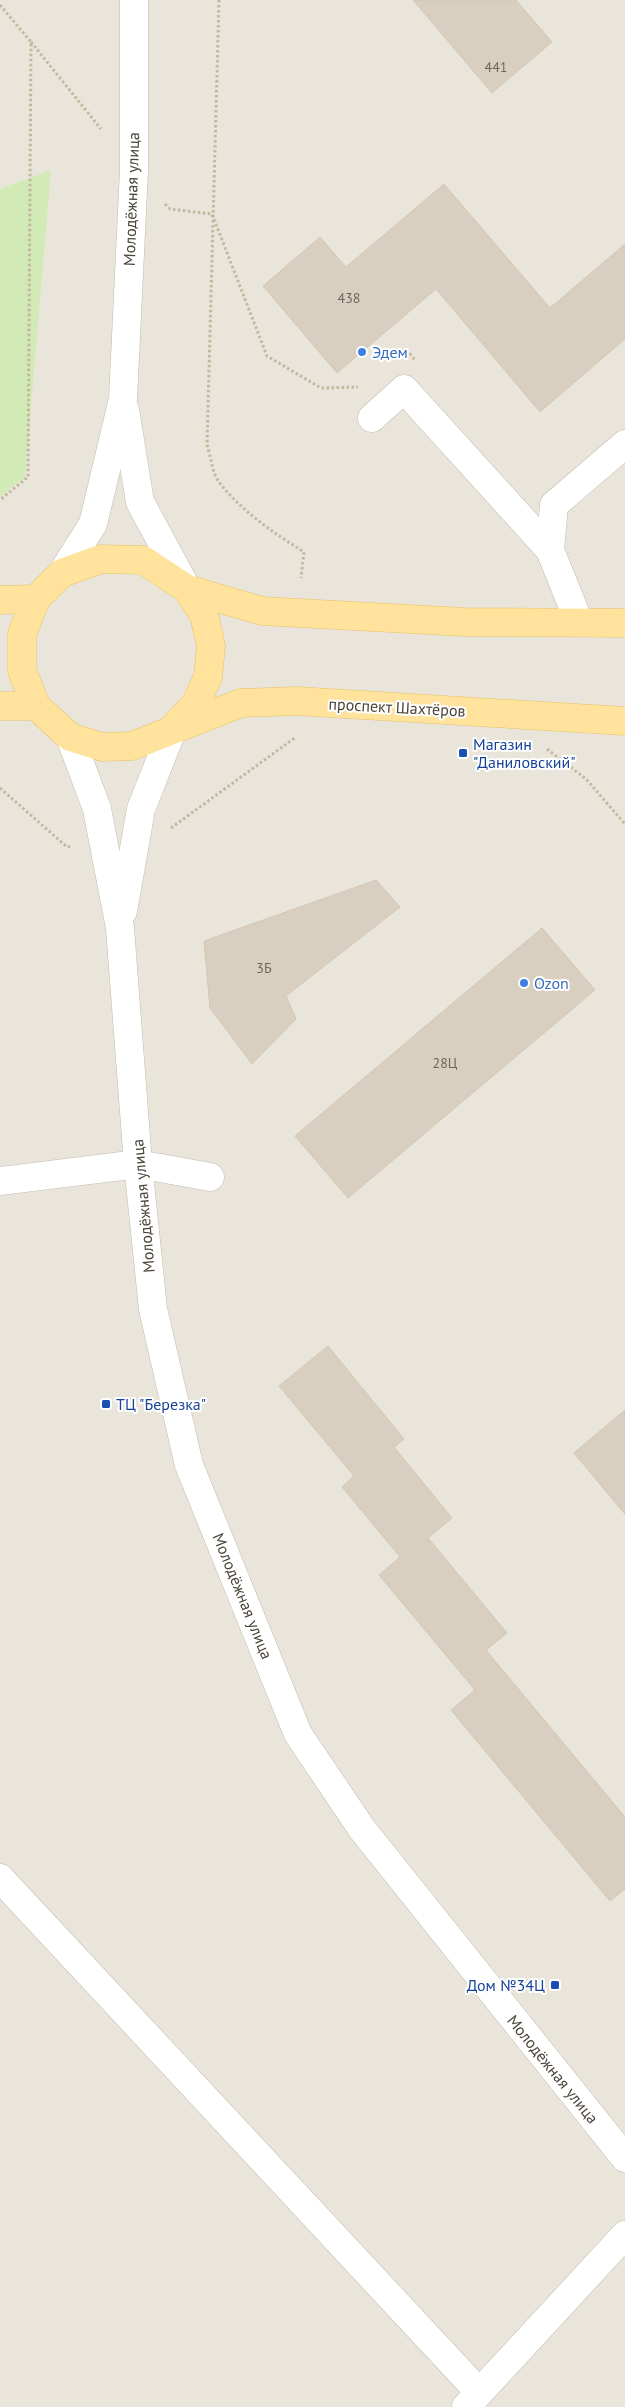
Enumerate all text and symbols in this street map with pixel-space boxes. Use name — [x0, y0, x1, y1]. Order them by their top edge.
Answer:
house number: 441 — [485, 58, 507, 76]
street label: Молодёжная улица — [119, 132, 143, 266]
house number: 438 — [338, 289, 360, 307]
place label: Эдем — [372, 342, 408, 362]
marker: Эдем — [356, 346, 368, 358]
street label: проспект Шахтёров — [328, 693, 466, 721]
place label: Магазин "Даниловский" — [473, 734, 576, 772]
marker: Магазин "Даниловский" — [457, 747, 469, 759]
house number: 3Б — [256, 959, 272, 977]
place label: Ozon — [534, 973, 569, 993]
marker: Ozon — [518, 977, 530, 989]
house number: 28Ц — [433, 1054, 458, 1072]
street label: Молодёжная улица — [127, 1138, 159, 1274]
place label: ТЦ "Березка" — [116, 1394, 206, 1414]
marker: ТЦ "Березка" — [100, 1398, 112, 1410]
street label: Молодёжная улица — [209, 1530, 277, 1662]
place label: Дом №34Ц — [467, 1975, 545, 1995]
marker: Дом №34Ц — [549, 1979, 561, 1991]
street label: Молодёжная улица — [503, 2011, 603, 2127]

